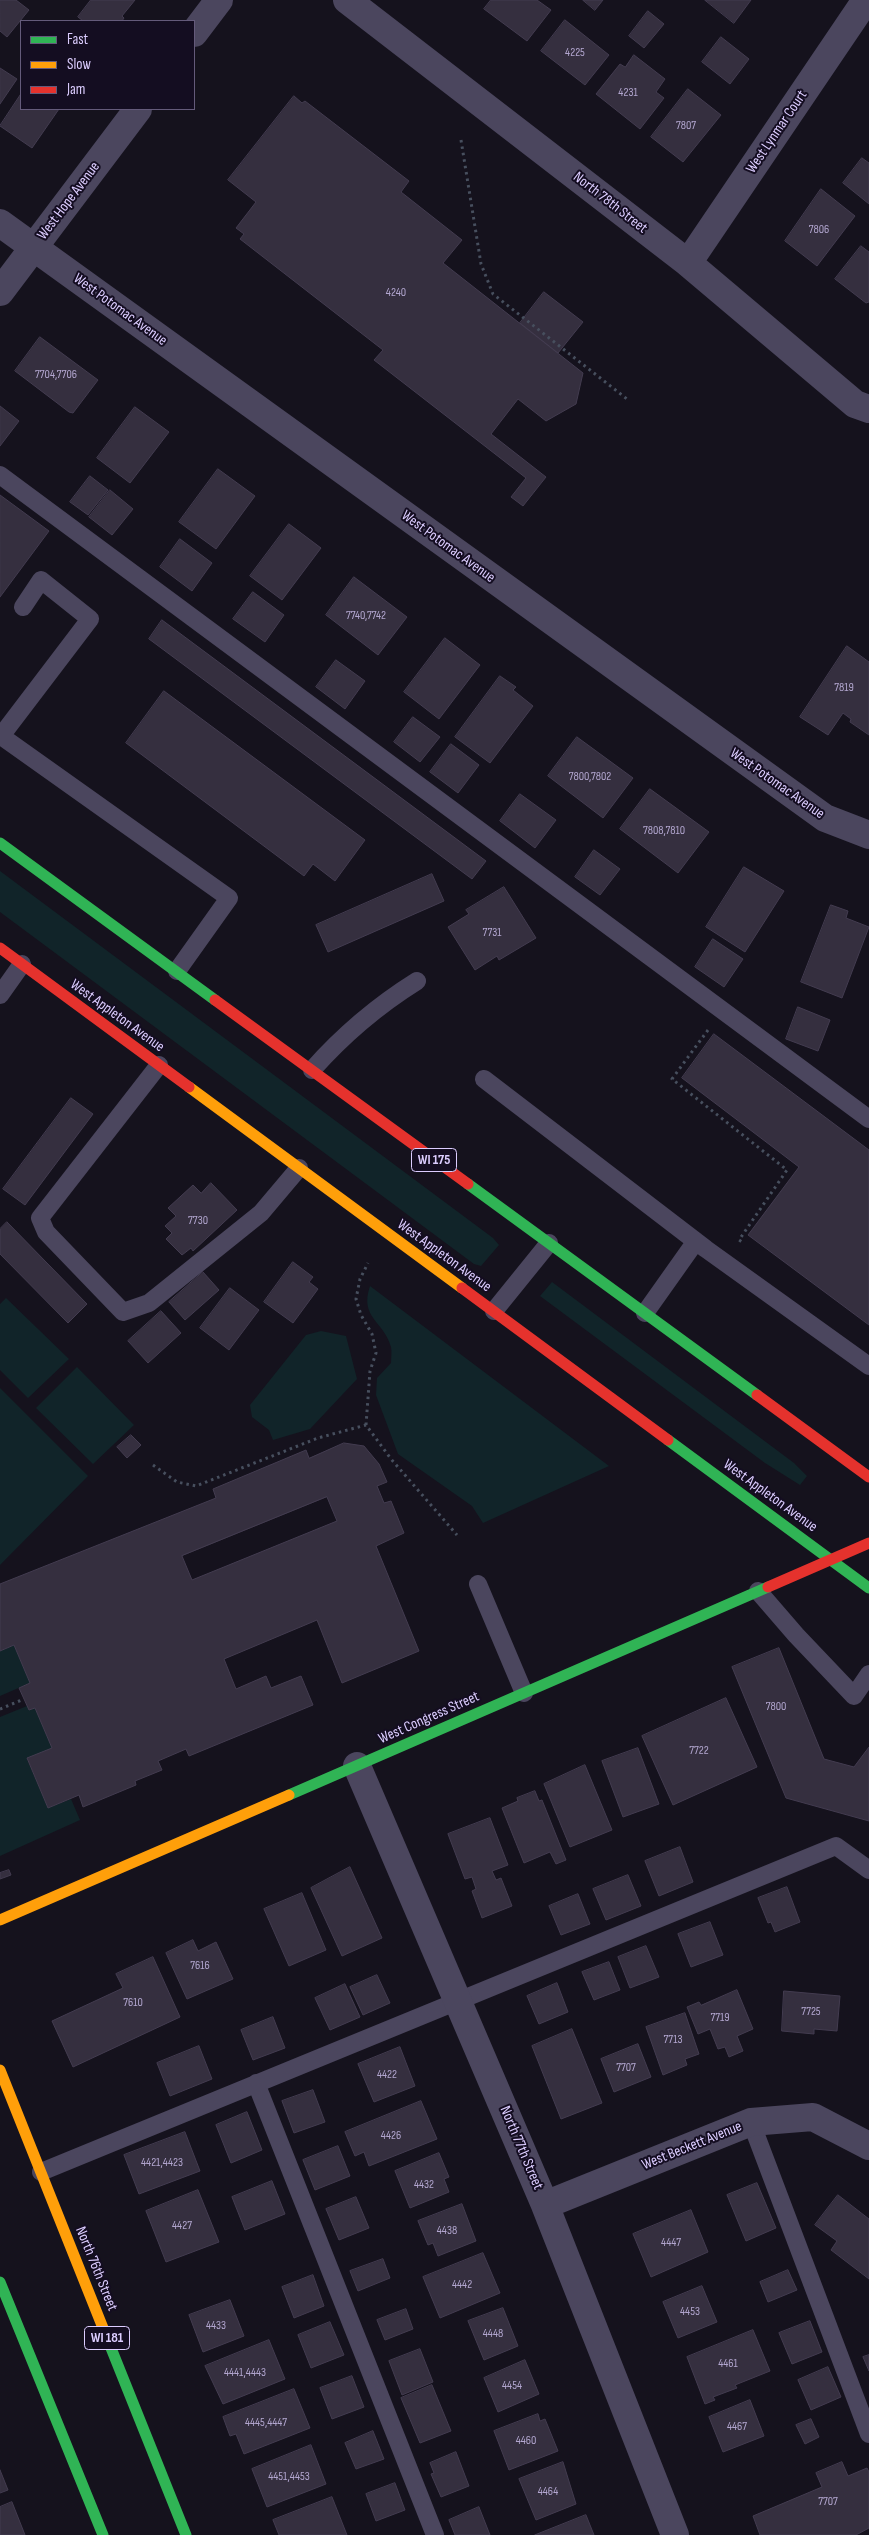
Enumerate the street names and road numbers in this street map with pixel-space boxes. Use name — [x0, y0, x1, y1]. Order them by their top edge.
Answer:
street label: West Lynmar Court — [743, 87, 811, 177]
street label: West Hope Avenue — [34, 158, 104, 244]
street label: North 78th Street — [569, 168, 651, 238]
street label: West Potomac Avenue — [70, 270, 170, 350]
street label: West Potomac Avenue — [398, 507, 498, 587]
street label: West Potomac Avenue — [726, 745, 828, 823]
street label: West Appleton Avenue — [66, 976, 168, 1056]
road number: WI 175 — [412, 1148, 456, 1172]
street label: West Appleton Avenue — [393, 1216, 495, 1296]
street label: West Appleton Avenue — [719, 1456, 821, 1536]
street label: West Congress Street — [376, 1688, 482, 1748]
street label: North 77th Street — [495, 2104, 547, 2192]
street label: West Beckett Avenue — [639, 2118, 745, 2174]
street label: North 76th Street — [71, 2224, 121, 2314]
road number: WI 181 — [84, 2326, 130, 2350]

